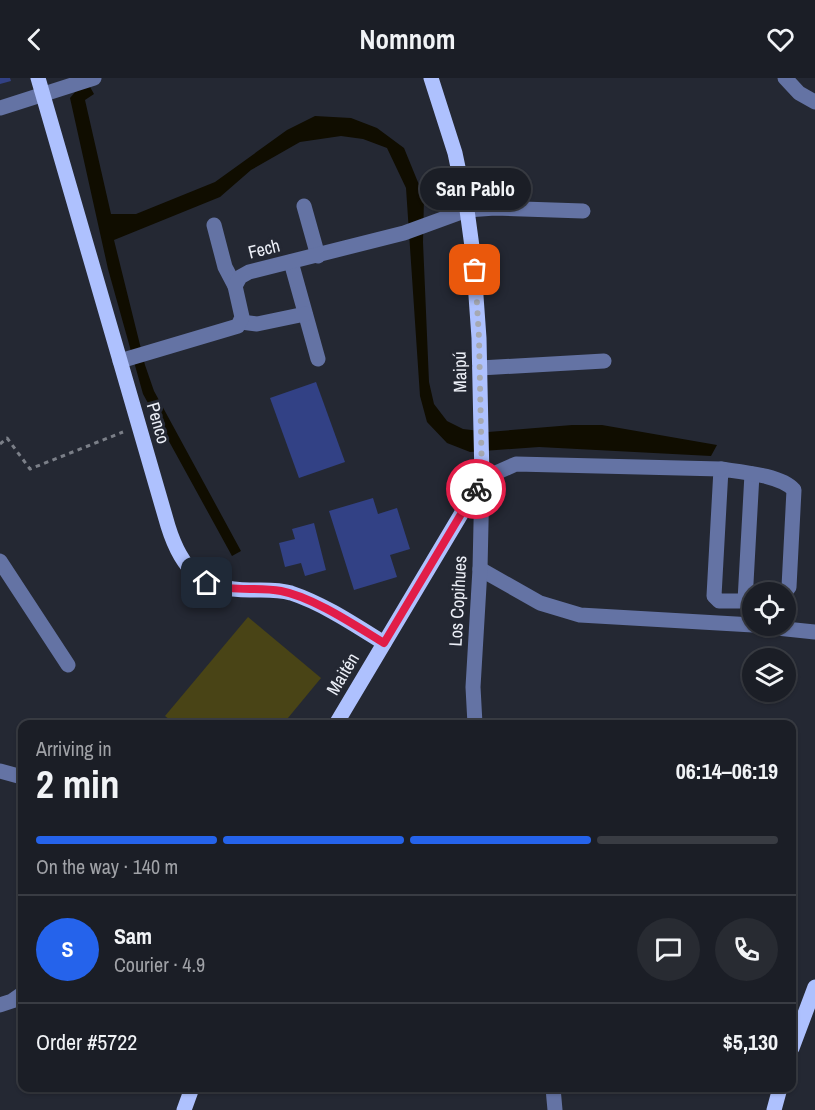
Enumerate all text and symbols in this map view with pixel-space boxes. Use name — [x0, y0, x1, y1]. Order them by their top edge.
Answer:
text: Nomnom — [360, 21, 455, 57]
icon: back — [18, 23, 51, 56]
icon: heart — [764, 23, 797, 56]
callout: San Pablo — [420, 168, 530, 210]
text: San Pablo — [436, 175, 515, 202]
street label: Fech — [245, 233, 282, 265]
pin — [449, 244, 500, 295]
icon: bag — [458, 253, 491, 286]
street label: Maipú — [447, 351, 472, 393]
street label: Penco — [141, 399, 176, 446]
courier — [446, 459, 506, 519]
icon: bike — [460, 473, 493, 506]
street label: Los Copihues — [443, 555, 472, 647]
pin — [181, 557, 232, 608]
icon: home — [190, 566, 223, 599]
map controls — [742, 582, 796, 702]
button: locate — [742, 582, 796, 636]
street label: Maitén — [320, 648, 365, 700]
button: layers — [742, 648, 796, 702]
text: Arriving in — [36, 735, 112, 762]
text: 06:14–06:19 — [676, 756, 778, 786]
text: 2 min — [36, 758, 120, 810]
text: On the way · 140 m — [36, 853, 178, 880]
button: chat — [637, 918, 700, 981]
button: phone — [715, 918, 778, 981]
text: Sam — [114, 921, 152, 951]
text: S — [61, 934, 74, 964]
text: Courier · 4.9 — [114, 951, 205, 978]
text: Order #5722 — [36, 1027, 137, 1057]
text: $5,130 — [723, 1027, 778, 1057]

